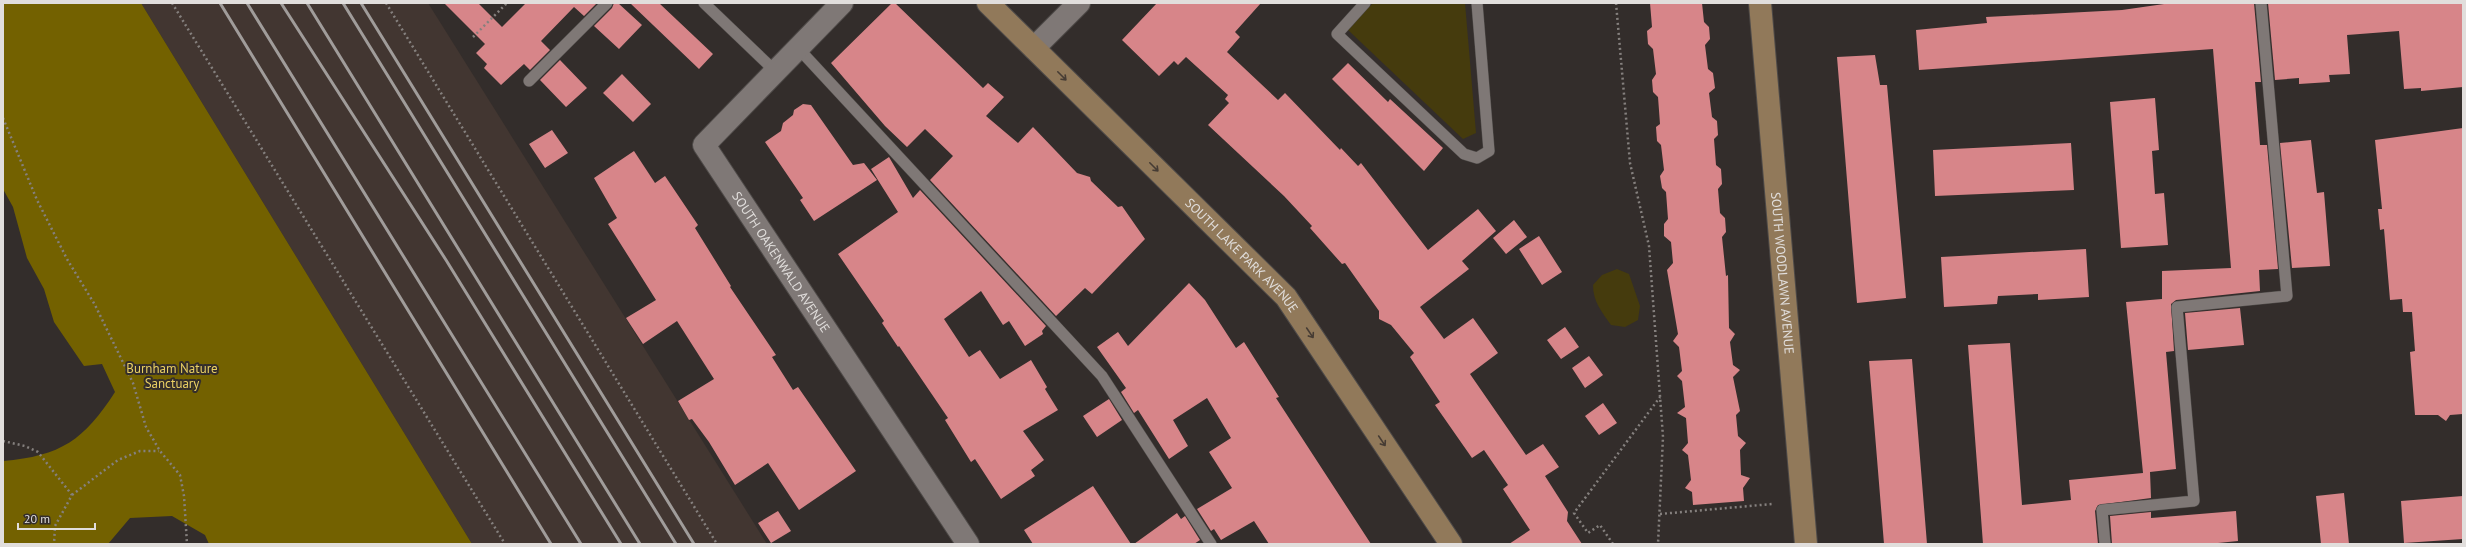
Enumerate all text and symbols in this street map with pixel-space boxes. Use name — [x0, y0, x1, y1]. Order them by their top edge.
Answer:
one-way arrow — [1057, 71, 1067, 81]
one-way arrow — [1149, 162, 1159, 172]
street label: SOUTH OAKENWALD AVENUE — [728, 188, 834, 336]
street label: SOUTH WOODLAWN AVENUE — [1767, 191, 1798, 355]
street label: SOUTH LAKE PARK AVENUE — [1182, 194, 1302, 316]
one-way arrow — [1306, 327, 1314, 338]
park label: Burnham Nature Sanctuary — [126, 360, 218, 392]
one-way arrow — [1378, 435, 1386, 446]
scale bar — [18, 505, 95, 531]
text: 20 m — [24, 511, 50, 526]

